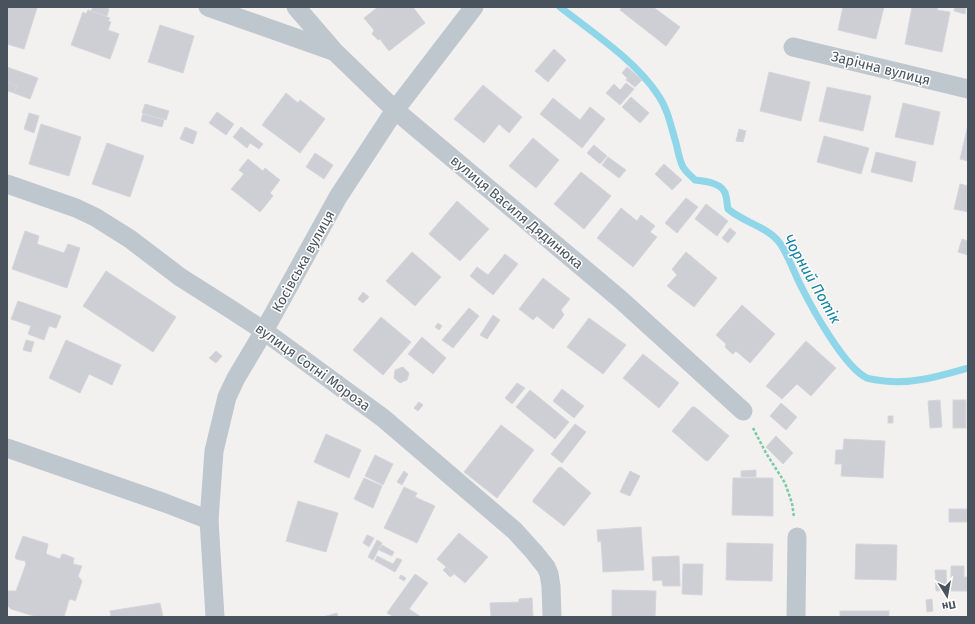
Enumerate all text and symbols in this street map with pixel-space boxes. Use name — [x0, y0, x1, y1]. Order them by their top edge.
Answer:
street label: Зарічна вулиця — [830, 48, 932, 89]
street label: вулиця Василя Дядинюка — [447, 152, 586, 273]
street label: Косівська вулиця — [268, 207, 338, 315]
water label: Чорний Потік — [779, 231, 845, 327]
street label: вулиця Сотні Мороза — [252, 320, 373, 415]
north arrow — [927, 576, 967, 616]
text: Пн — [941, 598, 957, 613]

